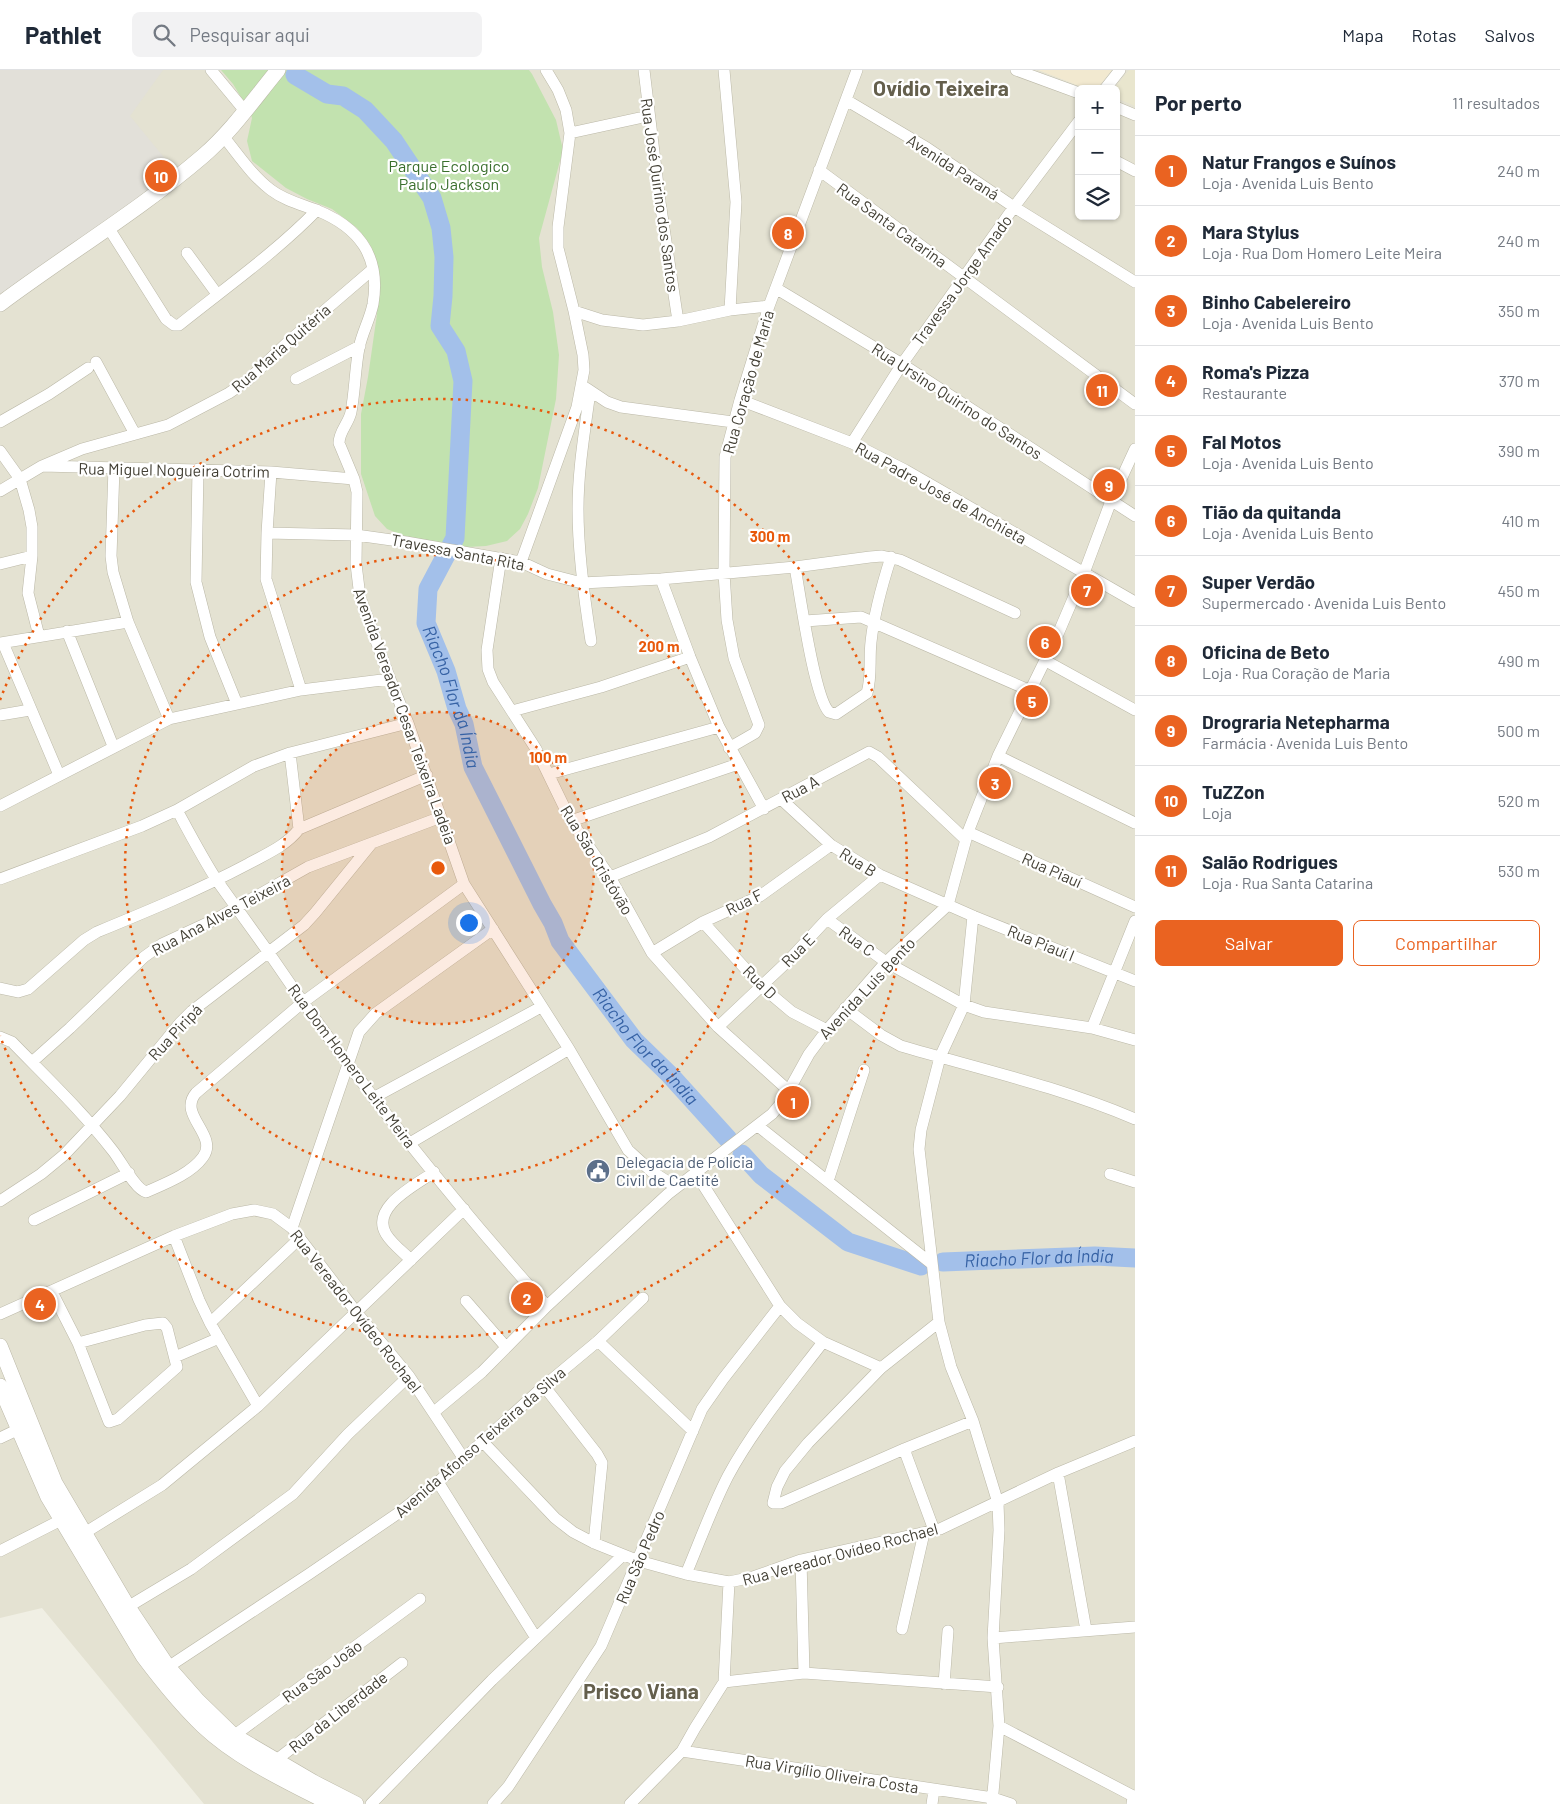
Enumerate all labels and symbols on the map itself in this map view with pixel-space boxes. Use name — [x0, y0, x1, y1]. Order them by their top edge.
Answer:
district label: Ovídio Teixeira — [873, 75, 1009, 100]
street label: Rua José Quirino dos Santos — [637, 97, 684, 293]
street label: Avenida Paraná — [904, 130, 1003, 203]
park label: Parque Ecologico Paulo Jackson — [388, 156, 510, 193]
pin: 10 — [145, 157, 177, 195]
street label: Rua Santa Catarina — [834, 178, 951, 271]
street label: Travessa Jorge Amado — [908, 211, 1015, 349]
pin: 8 — [772, 214, 804, 252]
street label: Rua Maria Quitéria — [227, 300, 334, 396]
street label: Rua Coração de Maria — [718, 308, 777, 456]
street label: Rua Ursino Quirino do Santos — [869, 338, 1046, 463]
pin: 11 — [1086, 371, 1118, 409]
street label: Rua Padre José de Anchieta — [852, 437, 1030, 548]
street label: Rua Miguel Nogueira Cotrim — [78, 458, 270, 481]
pin: 9 — [1093, 466, 1125, 504]
text: 300 m — [750, 527, 790, 545]
street label: Travessa Santa Rita — [390, 529, 526, 574]
pin: 7 — [1071, 571, 1103, 609]
street label: Avenida Vereador Cesar Teixeira Ladeia — [350, 585, 461, 847]
water label: Riacho Flor da Índia — [418, 622, 485, 770]
pin: 6 — [1029, 623, 1061, 661]
text: 200 m — [638, 637, 680, 655]
pin: 5 — [1016, 682, 1048, 720]
text: 100 m — [529, 748, 567, 766]
pin: 3 — [979, 764, 1011, 802]
street label: Rua A — [778, 771, 822, 806]
street label: Rua São Cristóvão — [557, 802, 638, 918]
street label: Rua B — [836, 843, 880, 880]
street label: Rua Piauí — [1019, 848, 1086, 891]
centre of rings — [429, 859, 447, 877]
street label: Rua Ana Alves Teixeira — [148, 870, 293, 959]
street label: Rua F — [722, 884, 765, 919]
your location — [456, 910, 482, 936]
street label: Rua Piauí I — [1005, 920, 1078, 965]
street label: Rua C — [836, 921, 879, 960]
street label: Rua E — [777, 929, 818, 970]
street label: Avenida Luis Bento — [815, 933, 919, 1042]
street label: Rua D — [740, 961, 781, 1002]
street label: Rua Dom Homero Leite Meira — [285, 980, 420, 1151]
water label: Riacho Flor da Índia — [589, 983, 704, 1109]
street label: Rua Piripá — [144, 1000, 206, 1064]
pin: 1 — [777, 1083, 809, 1121]
place label: Delegacia de Polícia Civil de Caetité — [616, 1152, 753, 1189]
public building icon: Delegacia de Polícia Civil de Caetité — [585, 1158, 611, 1184]
street label: Rua Vereador Ovídeo Rochael — [287, 1225, 426, 1396]
water label: Riacho Flor da Índia — [964, 1244, 1114, 1271]
pin: 2 — [511, 1279, 543, 1317]
pin: 4 — [24, 1285, 56, 1323]
street label: Avenida Afonso Teixeira da Silva — [390, 1362, 569, 1521]
street label: Rua São Pedro — [611, 1507, 668, 1607]
street label: Rua Vereador Ovídeo Rochael — [740, 1518, 940, 1589]
street label: Rua São João — [278, 1635, 365, 1706]
street label: Rua da Liberdade — [285, 1667, 391, 1756]
district label: Prisco Viana — [583, 1678, 699, 1703]
street label: Rua Virgílio Oliveira Costa — [744, 1750, 920, 1797]

